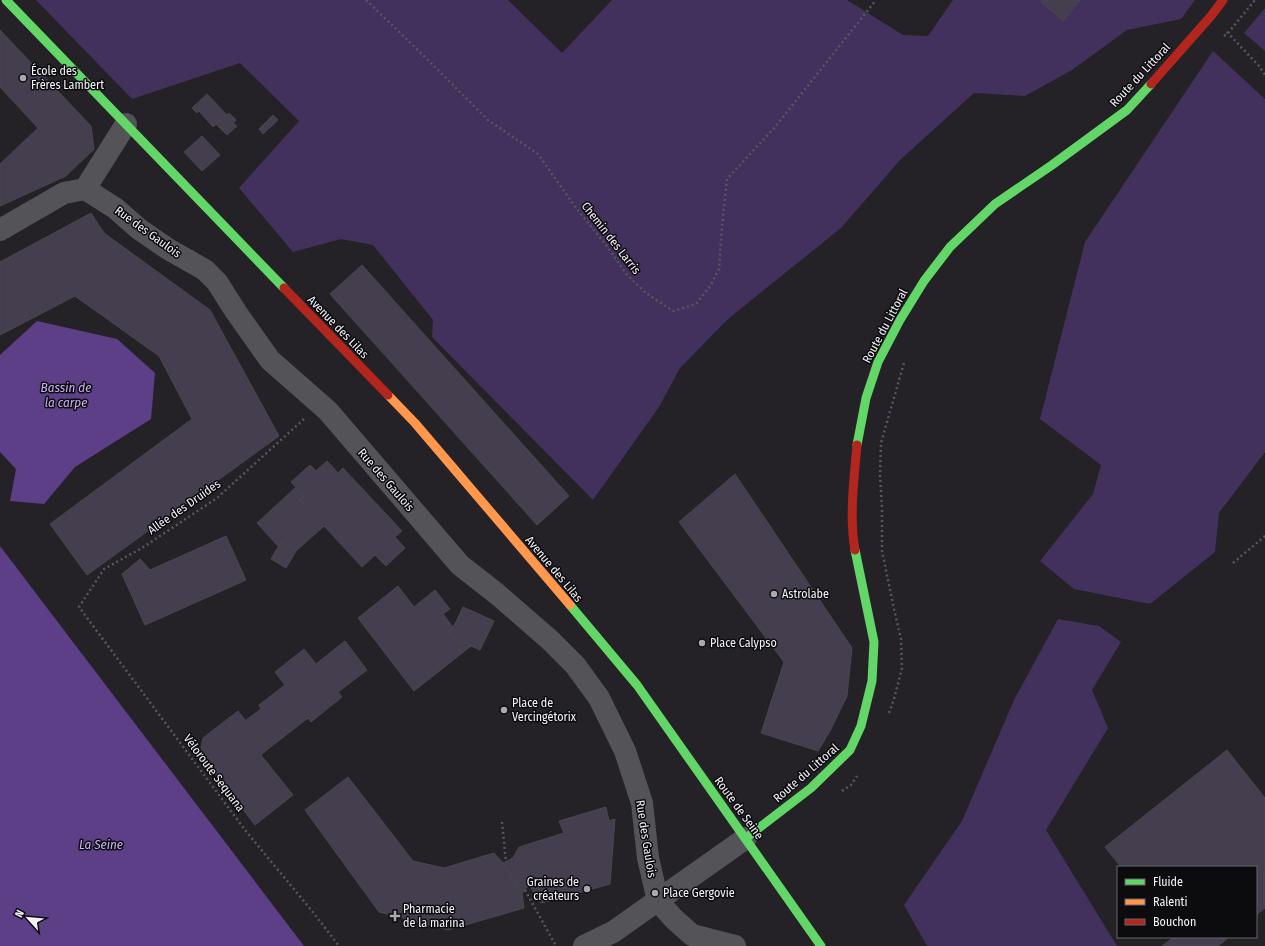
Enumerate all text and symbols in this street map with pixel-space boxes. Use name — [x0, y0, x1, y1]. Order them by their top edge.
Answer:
street label: Route du Littoral — [1107, 40, 1173, 110]
place label: École des Frères Lambert — [31, 63, 104, 92]
marker: École des Frères Lambert — [18, 73, 28, 83]
street label: Chemin des Larris — [579, 199, 643, 277]
street label: Rue des Gaulois — [112, 203, 184, 261]
street label: Route du Littoral — [860, 286, 910, 366]
street label: Avenue des Lilas — [305, 293, 371, 361]
water label: Bassin de la carpe — [41, 380, 91, 410]
street label: Rue des Gaulois — [355, 446, 417, 514]
street label: Allée des Druides — [145, 477, 223, 537]
street label: Avenue des Lilas — [522, 533, 586, 605]
place label: Astrolabe — [782, 587, 829, 601]
marker: Astrolabe — [769, 589, 779, 599]
place label: Place Calypso — [710, 636, 777, 650]
marker: Place Calypso — [697, 638, 707, 648]
place label: Place de Vercingétorix — [512, 696, 577, 724]
marker: Place de Vercingétorix — [499, 705, 509, 715]
street label: Véloroute Sequana — [180, 732, 248, 814]
street label: Route du Littoral — [770, 741, 842, 805]
street label: Route de Seine — [712, 774, 766, 842]
street label: Rue des Gaulois — [633, 799, 659, 879]
water label: La Seine — [79, 837, 123, 852]
legend — [1117, 866, 1257, 938]
place label: Graines de créateurs — [527, 875, 579, 903]
text: Fluide — [1153, 875, 1183, 889]
marker: Graines de créateurs — [582, 884, 592, 894]
place label: Place Gergovie — [663, 886, 735, 900]
marker: Place Gergovie — [650, 888, 660, 898]
text: Ralenti — [1153, 895, 1188, 909]
north arrow — [8, 898, 48, 938]
place label: Pharmacie de la marina — [403, 902, 465, 930]
text: N — [12, 908, 27, 920]
marker: Pharmacie de la marina — [390, 911, 400, 921]
text: Bouchon — [1153, 915, 1196, 929]

